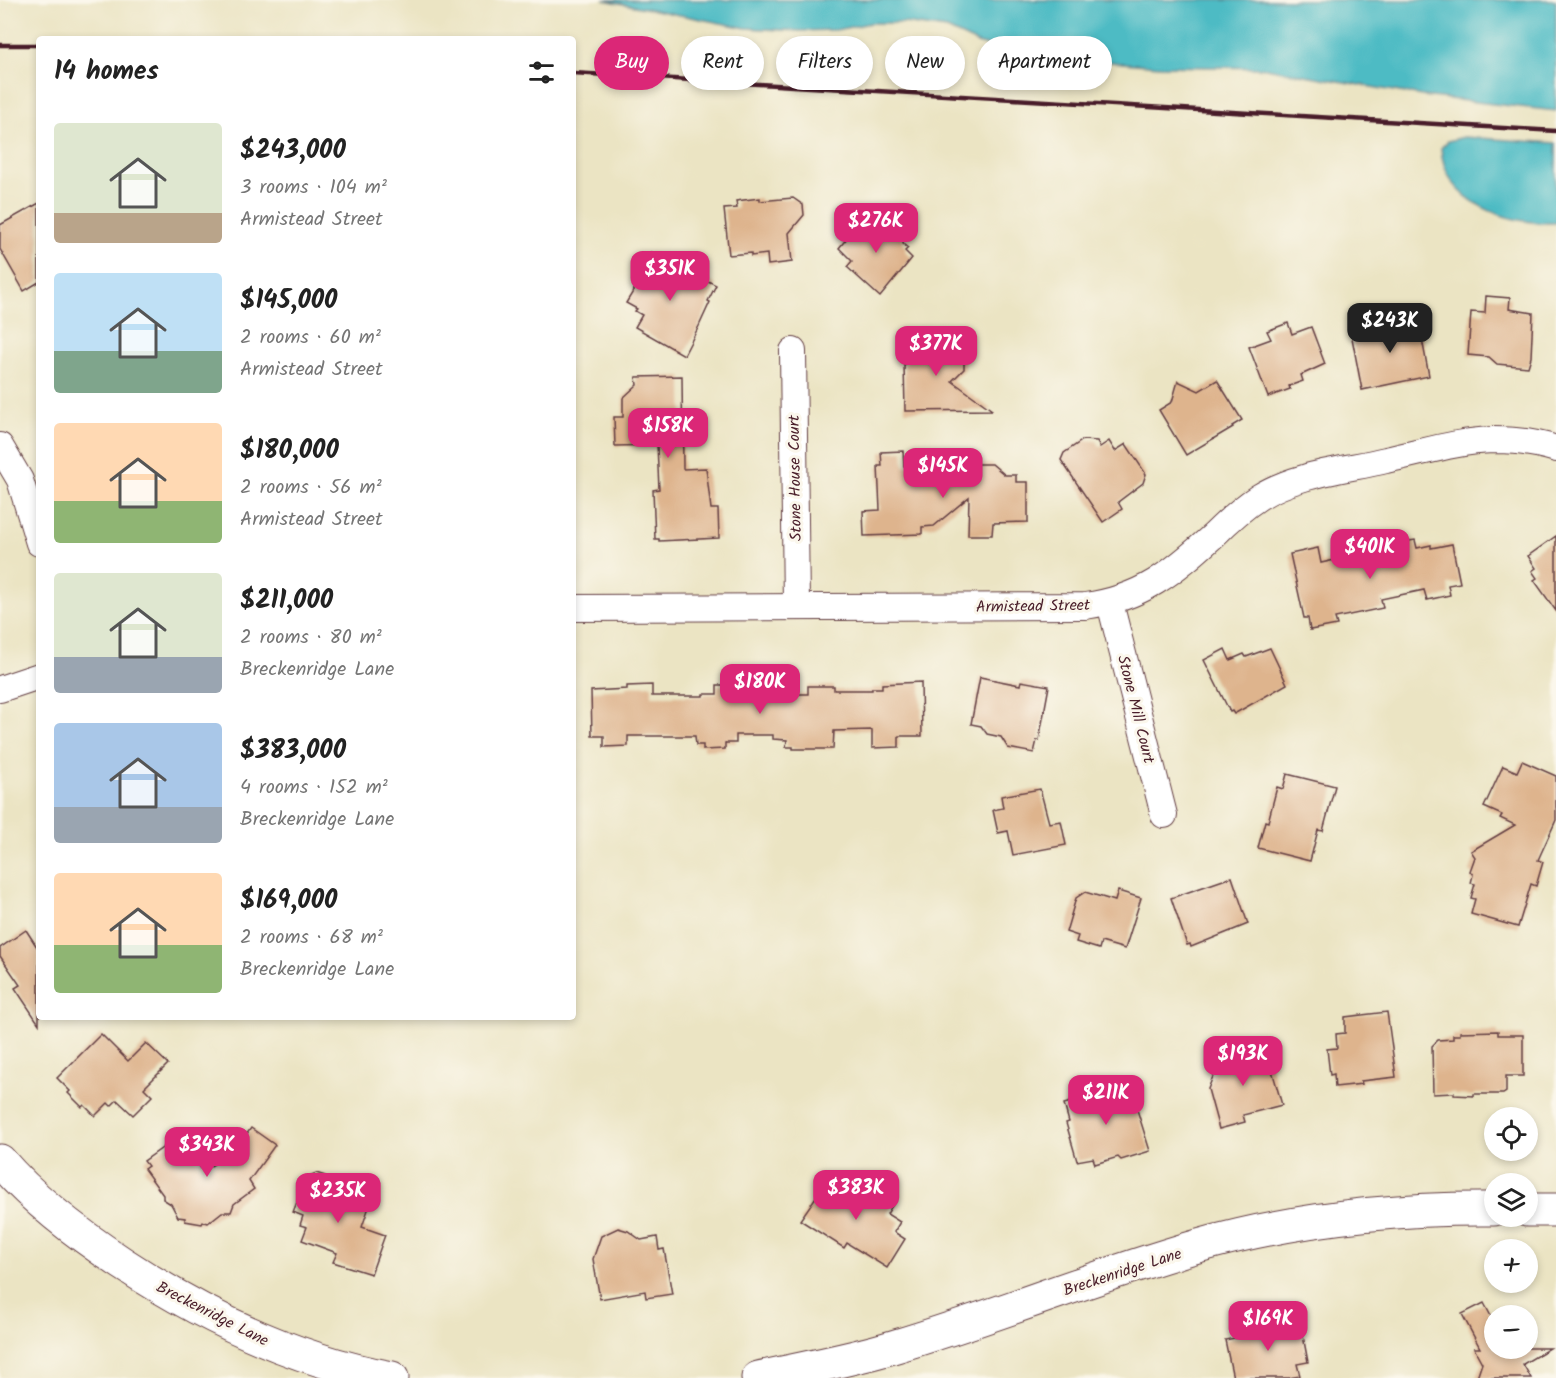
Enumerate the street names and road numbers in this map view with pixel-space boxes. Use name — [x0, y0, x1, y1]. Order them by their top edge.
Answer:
street label: Stone House Court — [782, 414, 809, 541]
street label: Armistead Street — [976, 593, 1091, 620]
street label: Stone Mill Court — [1110, 653, 1161, 767]
street label: Breckenridge Lane — [1060, 1241, 1185, 1303]
street label: Breckenridge Lane — [152, 1275, 273, 1353]

